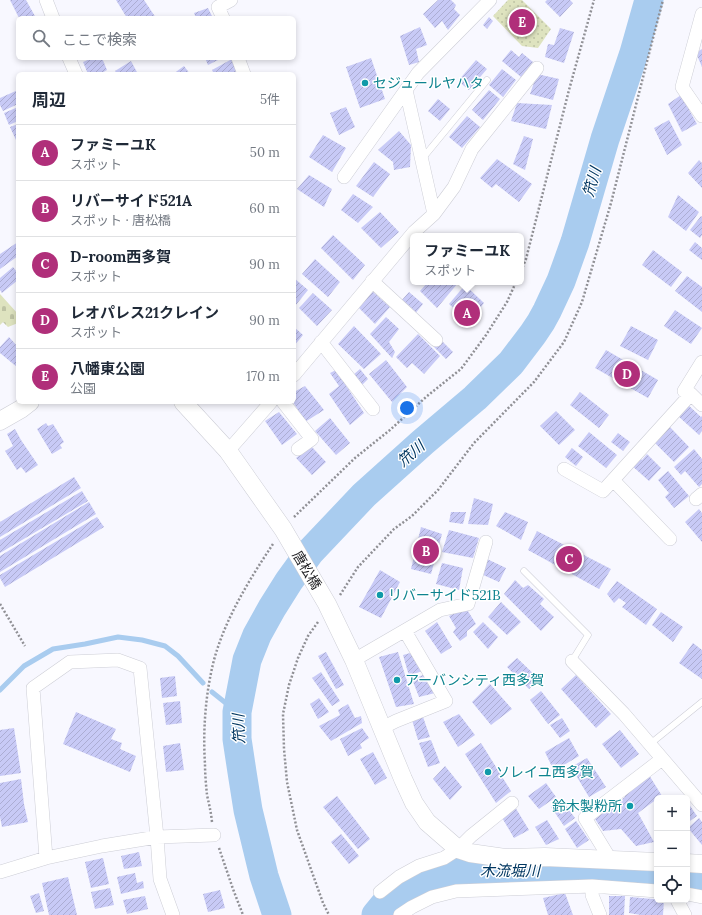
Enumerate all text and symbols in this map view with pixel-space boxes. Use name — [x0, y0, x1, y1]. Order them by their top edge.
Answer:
pin: E — [509, 7, 535, 37]
search box — [16, 16, 296, 60]
icon: search — [30, 27, 52, 49]
text: ここで検索 — [62, 30, 137, 49]
place label: セジュールヤハタ — [373, 74, 484, 92]
marker: セジュールヤハタ — [360, 78, 370, 88]
text: 周辺 — [32, 89, 66, 111]
text: 5件 — [260, 91, 280, 108]
text: ファミーユK — [70, 135, 156, 154]
text: A — [41, 144, 49, 161]
text: 50 m — [250, 144, 280, 161]
text: スポット — [70, 156, 122, 173]
water label: 笊川 — [578, 163, 605, 199]
text: リバーサイド521A — [70, 191, 192, 210]
text: B — [41, 200, 49, 217]
text: 60 m — [249, 200, 280, 217]
text: スポット · 唐松橋 — [70, 212, 171, 229]
popup — [410, 233, 524, 285]
text: ファミーユK — [424, 241, 510, 260]
text: D-room西多賀 — [70, 247, 171, 266]
text: C — [41, 256, 49, 273]
text: 90 m — [249, 256, 280, 273]
text: スポット — [424, 262, 476, 279]
text: スポット — [70, 268, 122, 285]
pin: A — [454, 298, 480, 328]
text: レオパレス21クレイン — [70, 303, 219, 322]
text: D — [40, 312, 50, 329]
text: 90 m — [249, 312, 280, 329]
text: スポット — [70, 324, 122, 341]
text: 八幡東公園 — [70, 359, 145, 378]
pin: D — [614, 359, 640, 389]
text: E — [41, 368, 49, 385]
text: 170 m — [246, 368, 280, 385]
text: 公園 — [70, 380, 96, 397]
your location — [397, 398, 417, 418]
water label: 笊川 — [393, 435, 430, 471]
pin: B — [413, 536, 439, 566]
pin: C — [556, 544, 582, 574]
street label: 唐松橋 — [288, 547, 326, 593]
place label: リバーサイド521B — [388, 586, 501, 604]
marker: リバーサイド521B — [375, 590, 385, 600]
place label: アーバンシティ西多賀 — [405, 671, 544, 689]
marker: アーバンシティ西多賀 — [392, 675, 402, 685]
water label: 笊川 — [228, 712, 249, 744]
place label: ソレイユ西多賀 — [496, 763, 594, 781]
marker: ソレイユ西多賀 — [483, 767, 493, 777]
map controls — [654, 795, 690, 903]
button: + — [654, 795, 690, 831]
place label: 鈴木製粉所 — [552, 797, 622, 815]
marker: 鈴木製粉所 — [625, 801, 635, 811]
button: − — [654, 831, 690, 867]
water label: 木流堀川 — [480, 861, 542, 880]
button: locate — [654, 867, 690, 903]

